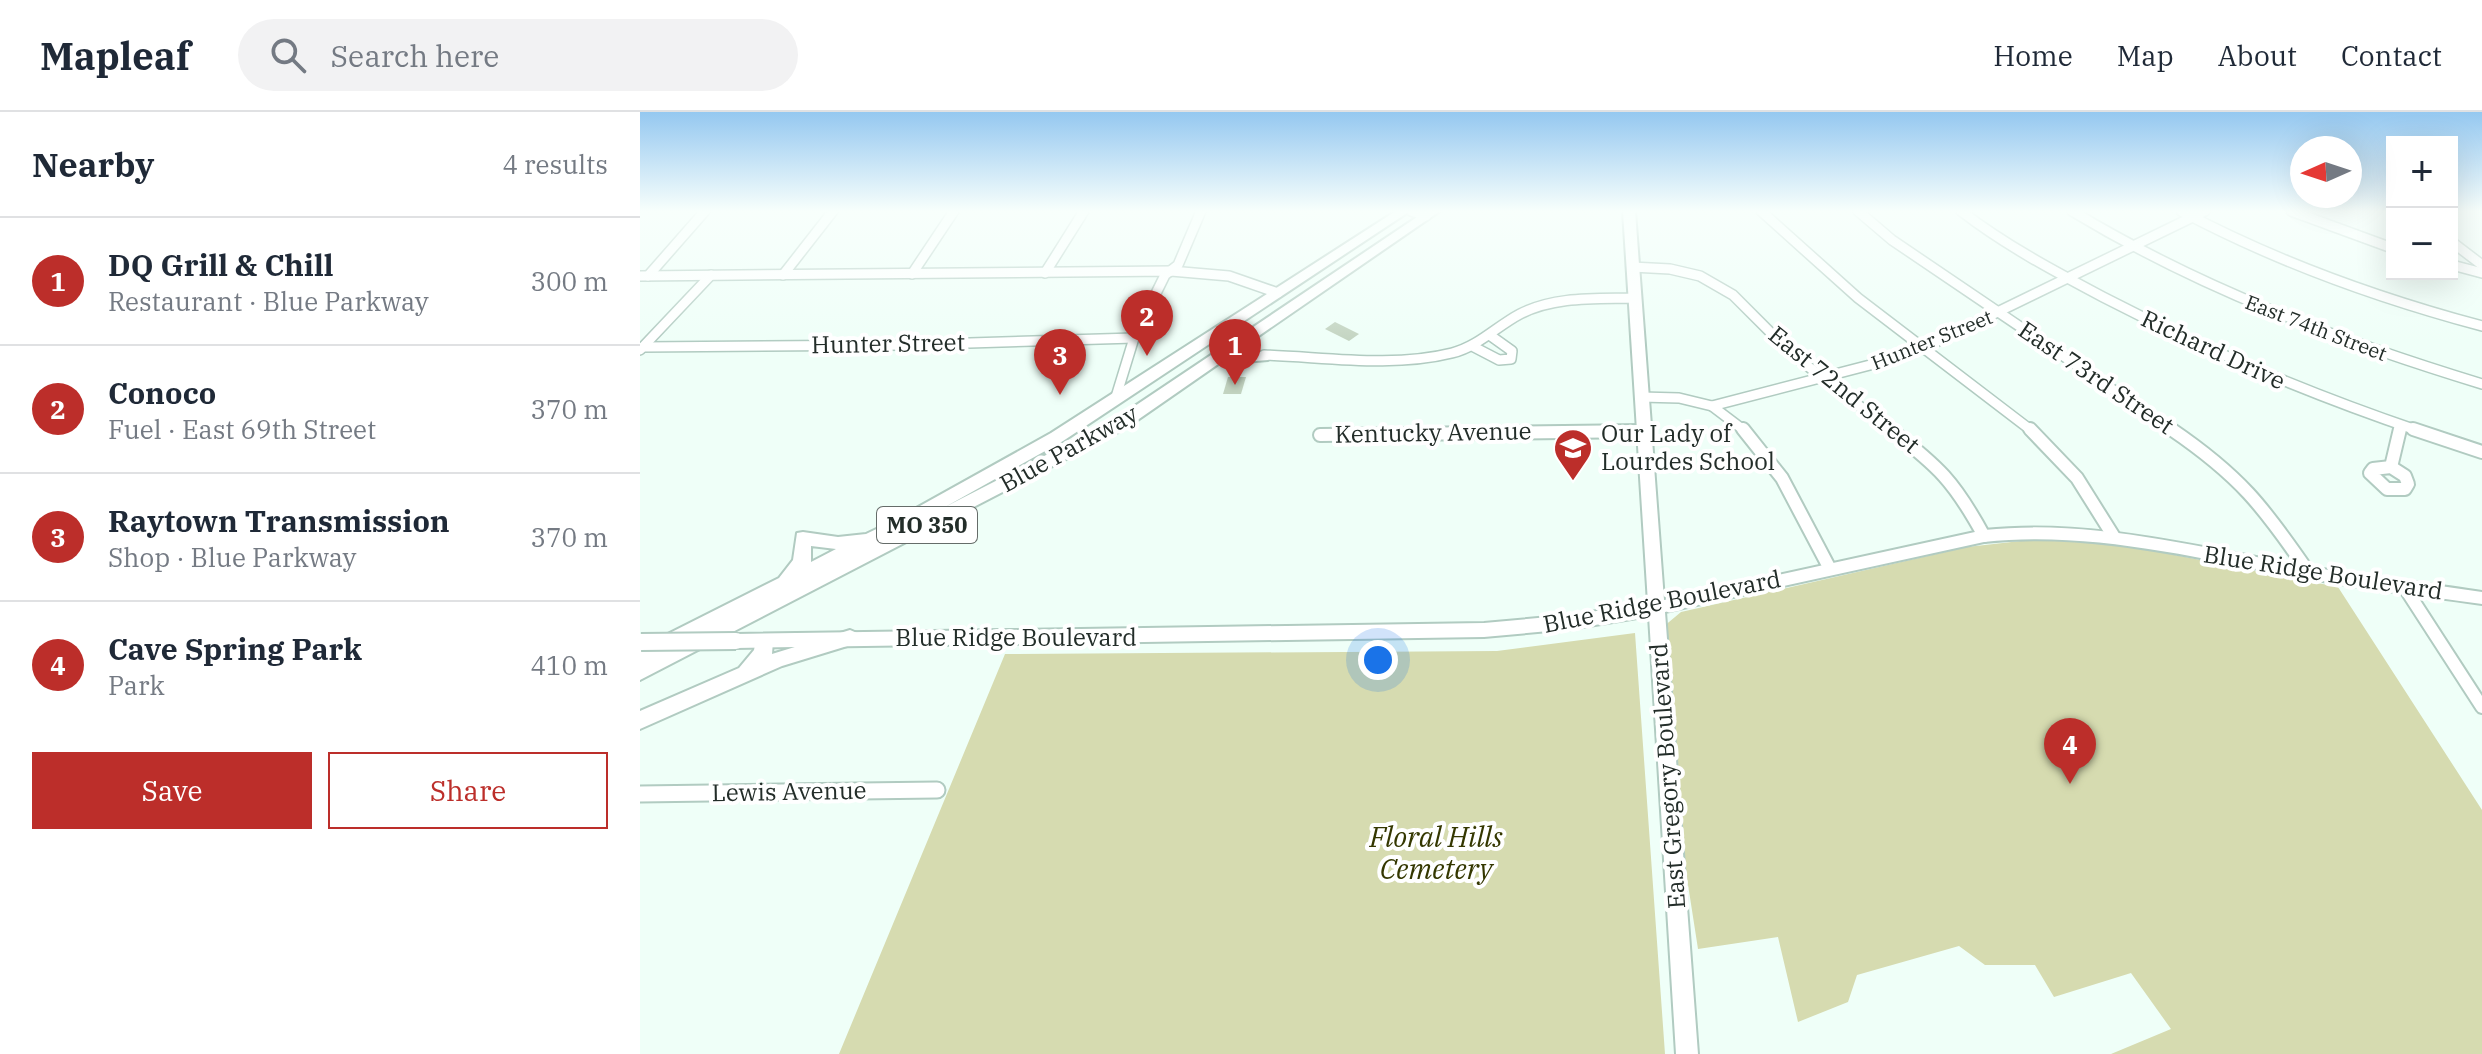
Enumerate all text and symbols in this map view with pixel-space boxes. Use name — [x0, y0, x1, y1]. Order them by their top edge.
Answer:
search box — [238, 19, 798, 91]
text: Mapleaf — [40, 31, 190, 80]
icon: search — [266, 33, 310, 77]
text: Search here — [330, 36, 499, 75]
text: Home — [1993, 37, 2073, 74]
text: Map — [2117, 37, 2174, 74]
text: About — [2218, 37, 2297, 74]
text: Contact — [2341, 37, 2442, 74]
north arrow — [2290, 136, 2362, 208]
map controls — [2386, 136, 2458, 280]
button: + — [2386, 136, 2458, 208]
text: Nearby — [32, 142, 154, 186]
text: 4 results — [502, 147, 608, 181]
button: − — [2386, 208, 2458, 280]
text: DQ Grill & Chill — [108, 245, 333, 284]
text: 1 — [50, 264, 66, 298]
text: 300 m — [530, 264, 608, 298]
text: Restaurant · Blue Parkway — [108, 284, 429, 318]
street label: East 74th Street — [2242, 288, 2391, 367]
pin: 2 — [1121, 290, 1173, 356]
street label: Richard Drive — [2136, 302, 2291, 396]
street label: Hunter Street — [1867, 303, 1996, 376]
street label: East 73rd Street — [2013, 313, 2181, 441]
street label: East 72nd Street — [1762, 318, 1927, 460]
pin: 1 — [1209, 319, 1261, 385]
street label: Hunter Street — [811, 326, 965, 360]
pin: 3 — [1034, 329, 1086, 395]
text: Conoco — [108, 373, 216, 412]
text: 2 — [50, 392, 66, 426]
text: 370 m — [530, 392, 608, 426]
street label: Blue Parkway — [994, 397, 1143, 499]
text: Fuel · East 69th Street — [108, 412, 376, 446]
street label: Kentucky Avenue — [1334, 414, 1532, 450]
place label: Our Lady of Lourdes School — [1601, 417, 1775, 477]
school or university icon: Our Lady of Lourdes School — [1552, 427, 1594, 482]
text: Raytown Transmission — [108, 501, 450, 540]
road number: MO 350 — [877, 507, 977, 543]
text: 3 — [50, 520, 66, 554]
text: 370 m — [530, 520, 608, 554]
street label: Blue Ridge Boulevard — [2201, 537, 2445, 607]
text: Shop · Blue Parkway — [108, 540, 356, 574]
street label: Blue Ridge Boulevard — [1540, 562, 1783, 640]
street label: Blue Ridge Boulevard — [895, 621, 1137, 653]
text: Cave Spring Park — [108, 629, 362, 668]
your location — [1358, 640, 1398, 680]
street label: East Gregory Boulevard — [1642, 642, 1692, 910]
text: 4 — [50, 648, 66, 682]
text: 410 m — [530, 648, 608, 682]
text: Park — [108, 668, 165, 702]
pin: 4 — [2044, 718, 2096, 784]
button: Save — [32, 752, 312, 829]
button: Share — [328, 752, 608, 829]
street label: Lewis Avenue — [711, 774, 867, 808]
park label: Floral Hills Cemetery — [1368, 818, 1503, 887]

